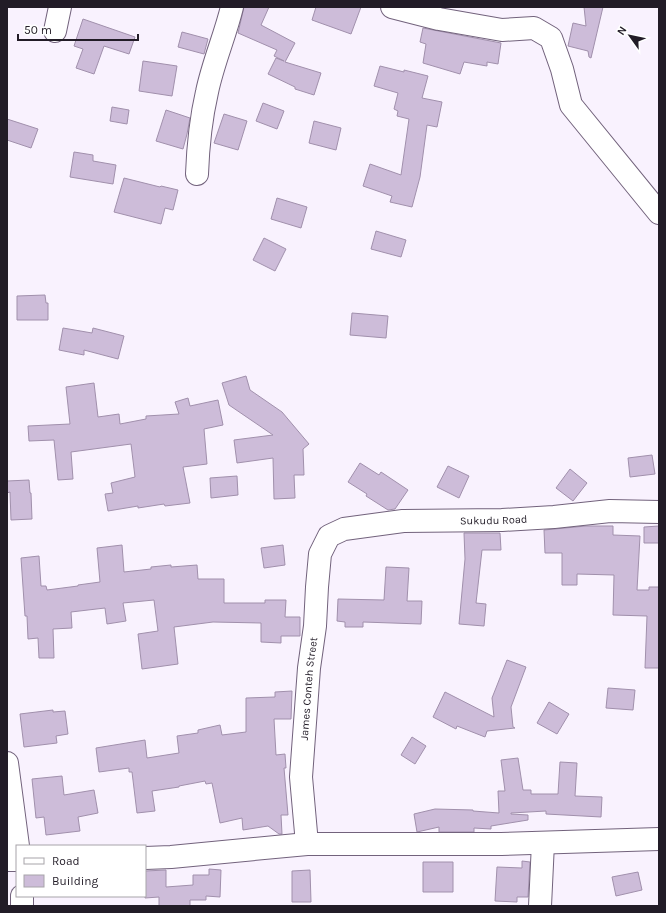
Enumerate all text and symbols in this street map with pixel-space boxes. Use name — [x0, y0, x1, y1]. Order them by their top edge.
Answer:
scale bar — [18, 16, 138, 42]
north arrow — [610, 16, 650, 56]
text: 50 m — [24, 23, 52, 37]
text: N — [614, 24, 630, 38]
street label: Sukudu Road — [460, 512, 528, 527]
street label: James Conteh Street — [297, 636, 320, 741]
legend — [16, 845, 146, 897]
text: Road — [52, 854, 80, 868]
text: Building — [52, 874, 99, 888]

